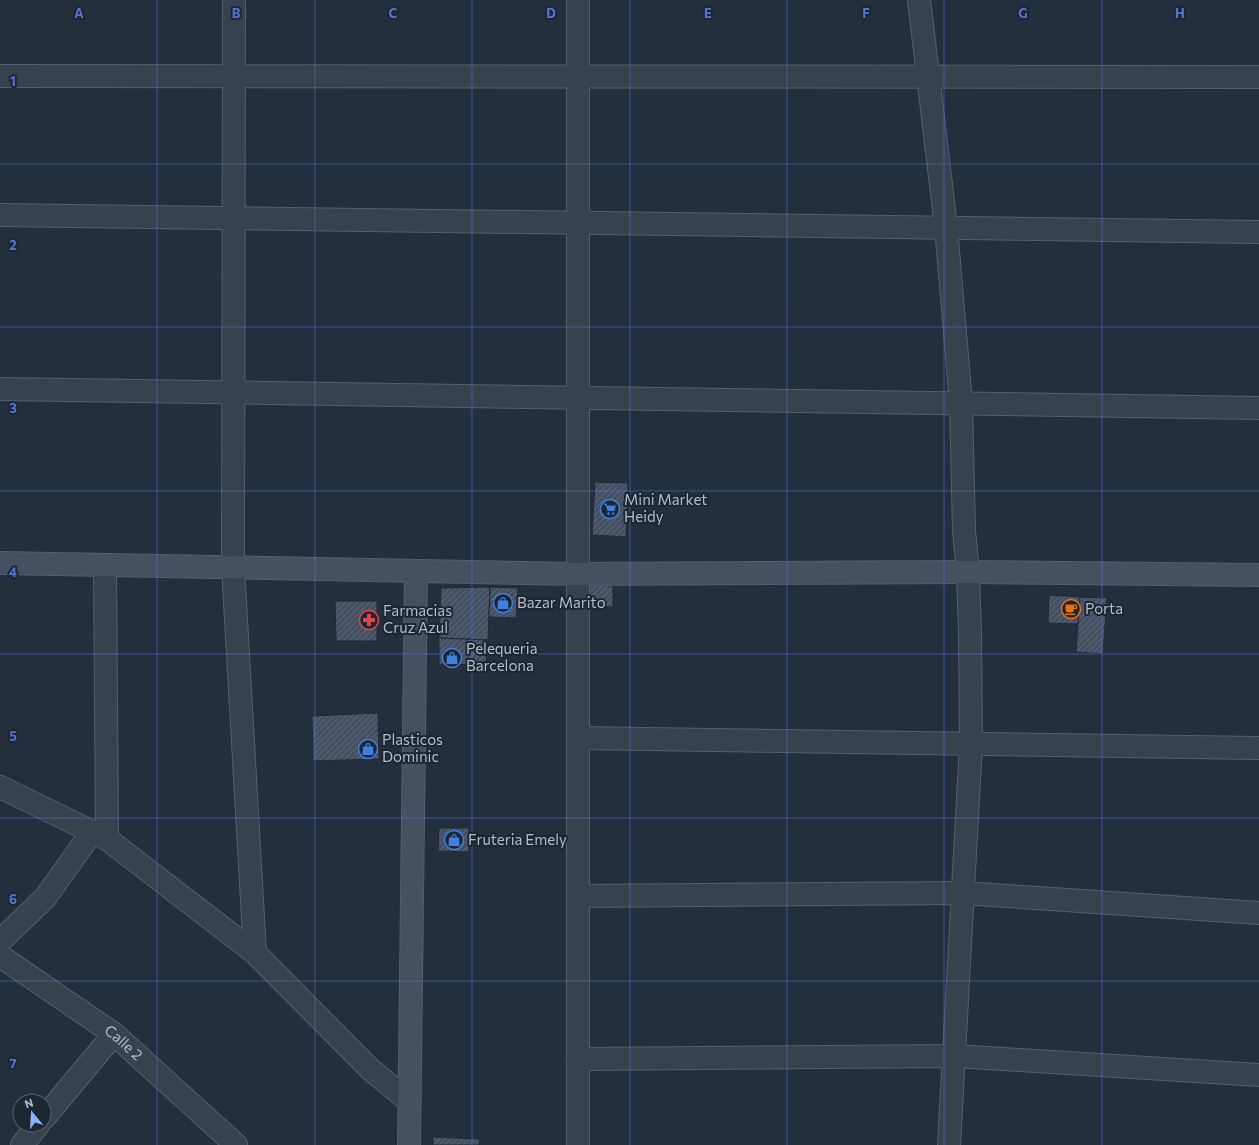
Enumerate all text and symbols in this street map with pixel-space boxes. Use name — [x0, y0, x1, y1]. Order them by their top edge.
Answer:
text: A — [74, 5, 84, 21]
text: B — [232, 5, 241, 21]
text: C — [389, 5, 398, 21]
text: D — [546, 5, 556, 21]
text: E — [704, 5, 712, 21]
text: F — [862, 5, 870, 21]
text: G — [1018, 5, 1028, 21]
text: H — [1175, 5, 1185, 21]
text: 1 — [10, 73, 16, 89]
text: 2 — [9, 237, 17, 253]
text: 3 — [9, 400, 17, 416]
place label: Mini Market Heidy — [624, 490, 707, 525]
supermarket icon: Mini Market Heidy — [599, 498, 621, 520]
text: 4 — [9, 564, 17, 580]
shop icon: Bazar Marito — [492, 592, 514, 614]
place label: Bazar Marito — [517, 593, 606, 611]
cafe icon: Porta — [1060, 598, 1082, 620]
place label: Porta — [1085, 599, 1123, 617]
place label: Farmacias Cruz Azul — [383, 601, 452, 636]
pharmacy icon: Farmacias Cruz Azul — [358, 609, 380, 631]
place label: Pelequeria Barcelona — [466, 639, 538, 674]
shop icon: Pelequeria Barcelona — [441, 647, 463, 669]
text: 5 — [9, 728, 17, 744]
place label: Plasticos Dominic — [382, 730, 443, 765]
shop icon: Plasticos Dominic — [357, 738, 379, 760]
shop icon: Fruteria Emely — [443, 829, 465, 851]
place label: Fruteria Emely — [468, 830, 567, 848]
text: 6 — [9, 891, 17, 907]
street label: Calle 2 — [102, 1020, 147, 1064]
text: 7 — [9, 1055, 17, 1071]
north arrow — [12, 1093, 52, 1133]
text: N — [23, 1096, 35, 1110]

